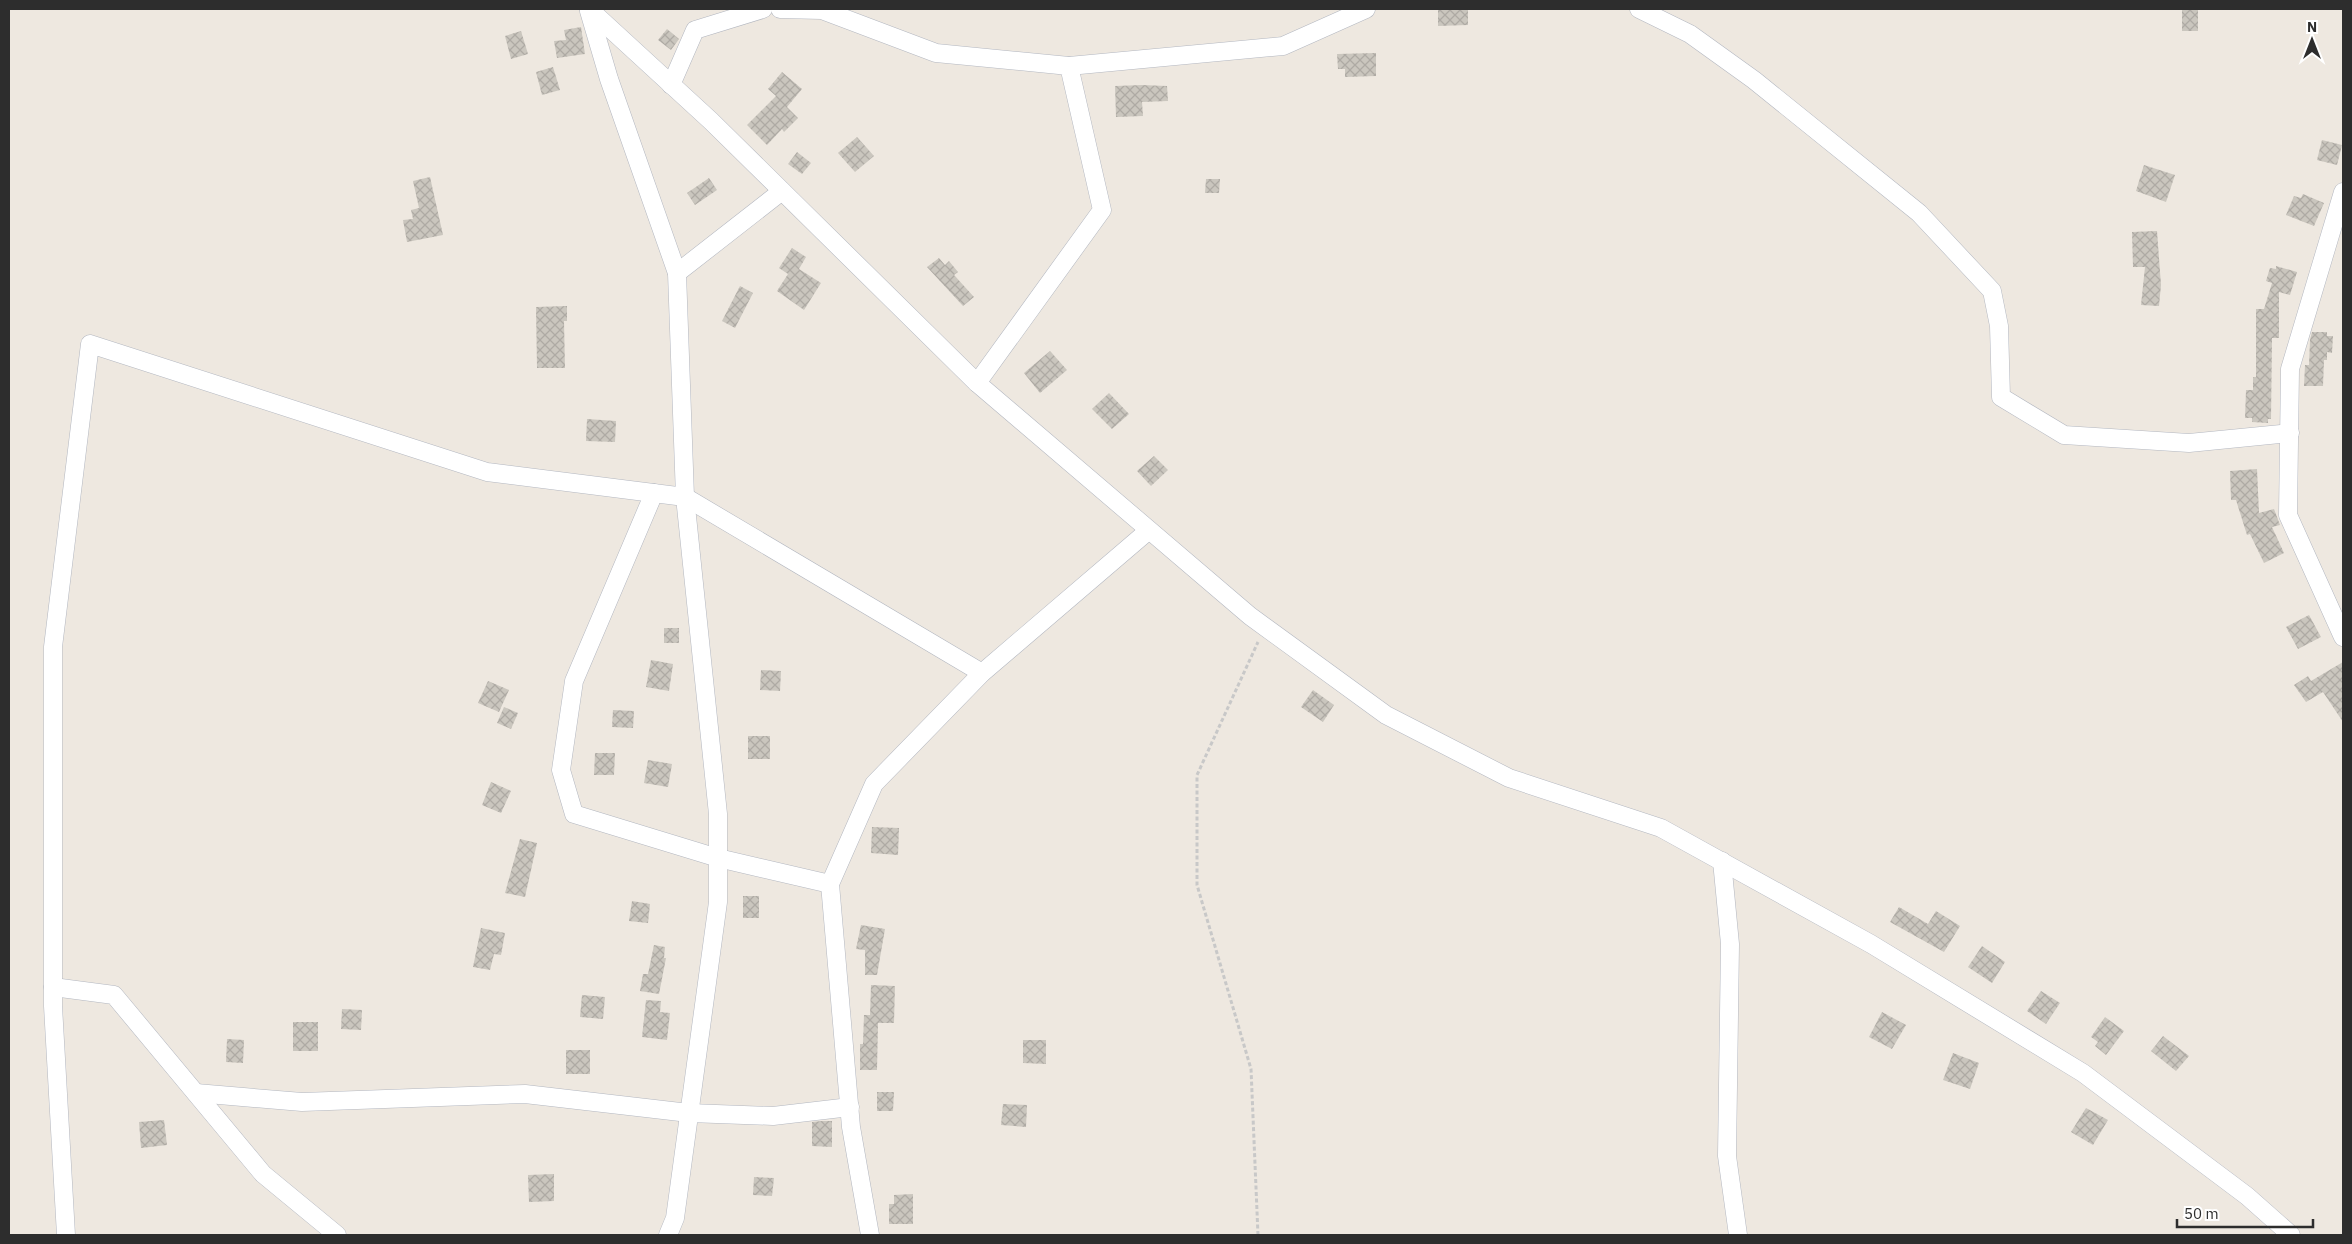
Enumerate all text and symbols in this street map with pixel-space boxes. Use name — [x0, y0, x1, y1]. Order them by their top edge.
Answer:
north arrow — [2287, 15, 2337, 65]
text: N — [2307, 18, 2317, 36]
scale bar — [2177, 1196, 2313, 1228]
text: 50 m — [2184, 1204, 2219, 1223]

